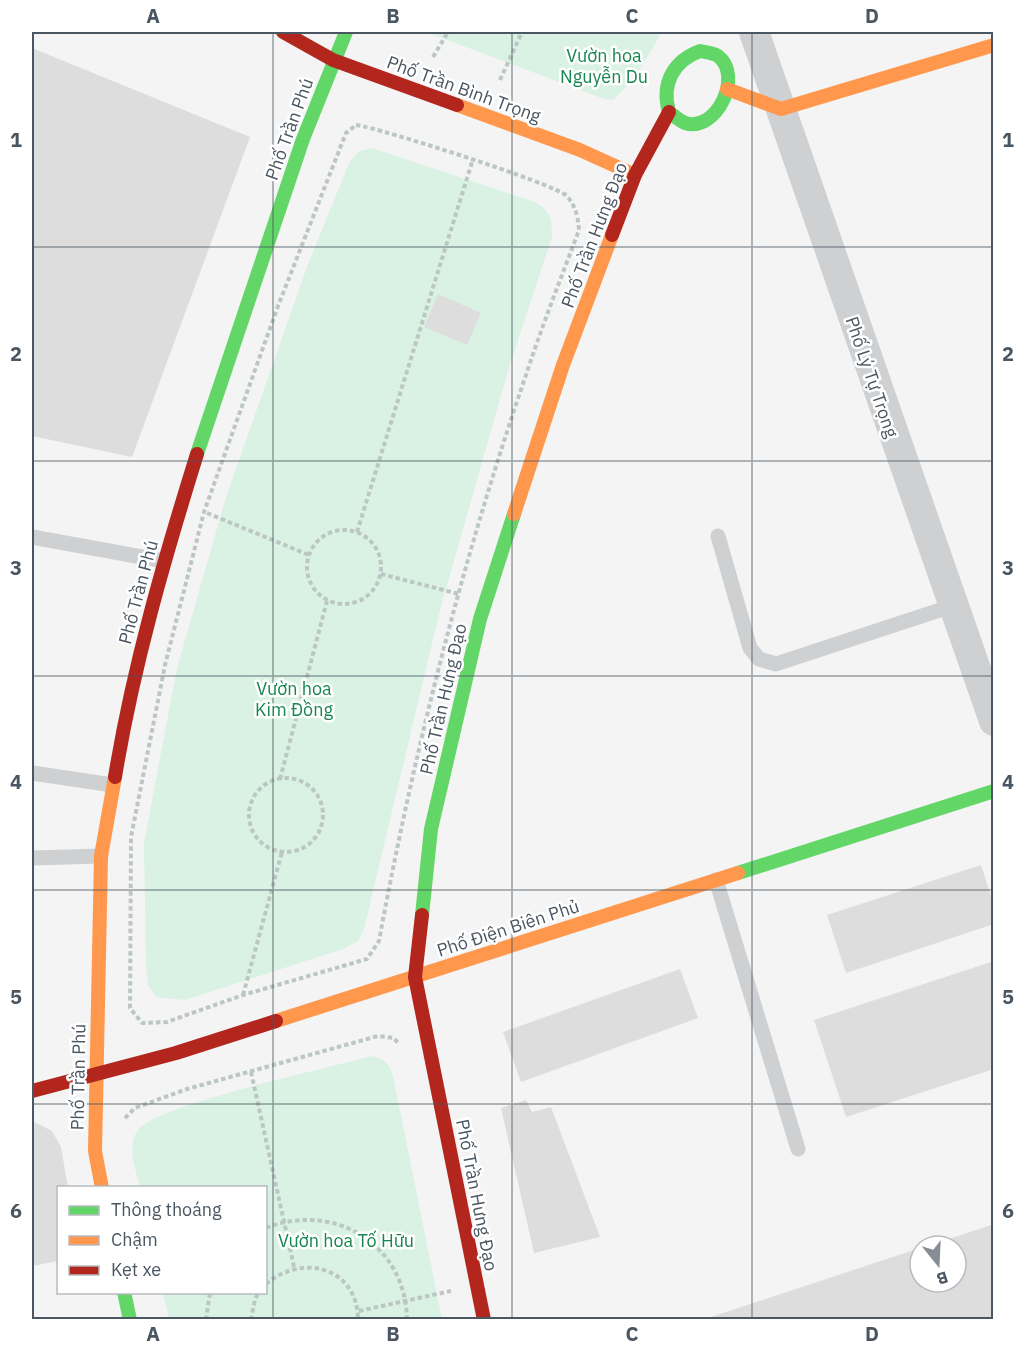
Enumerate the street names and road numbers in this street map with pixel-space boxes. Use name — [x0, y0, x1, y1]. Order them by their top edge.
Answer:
street label: Phố Trần Bình Trọng — [384, 50, 545, 128]
street label: Phố Trần Phú — [260, 75, 318, 183]
street label: Phố Trần Hưng Đạo — [556, 159, 632, 311]
street label: Phố Lý Tự Trọng — [841, 313, 904, 441]
street label: Phố Trần Phú — [113, 537, 163, 647]
street label: Phố Trần Hưng Đạo — [414, 621, 472, 777]
street label: Phố Điện Biên Phủ — [434, 894, 582, 962]
street label: Phố Trần Phú — [66, 1023, 90, 1131]
street label: Phố Trần Hưng Đạo — [451, 1117, 503, 1273]

